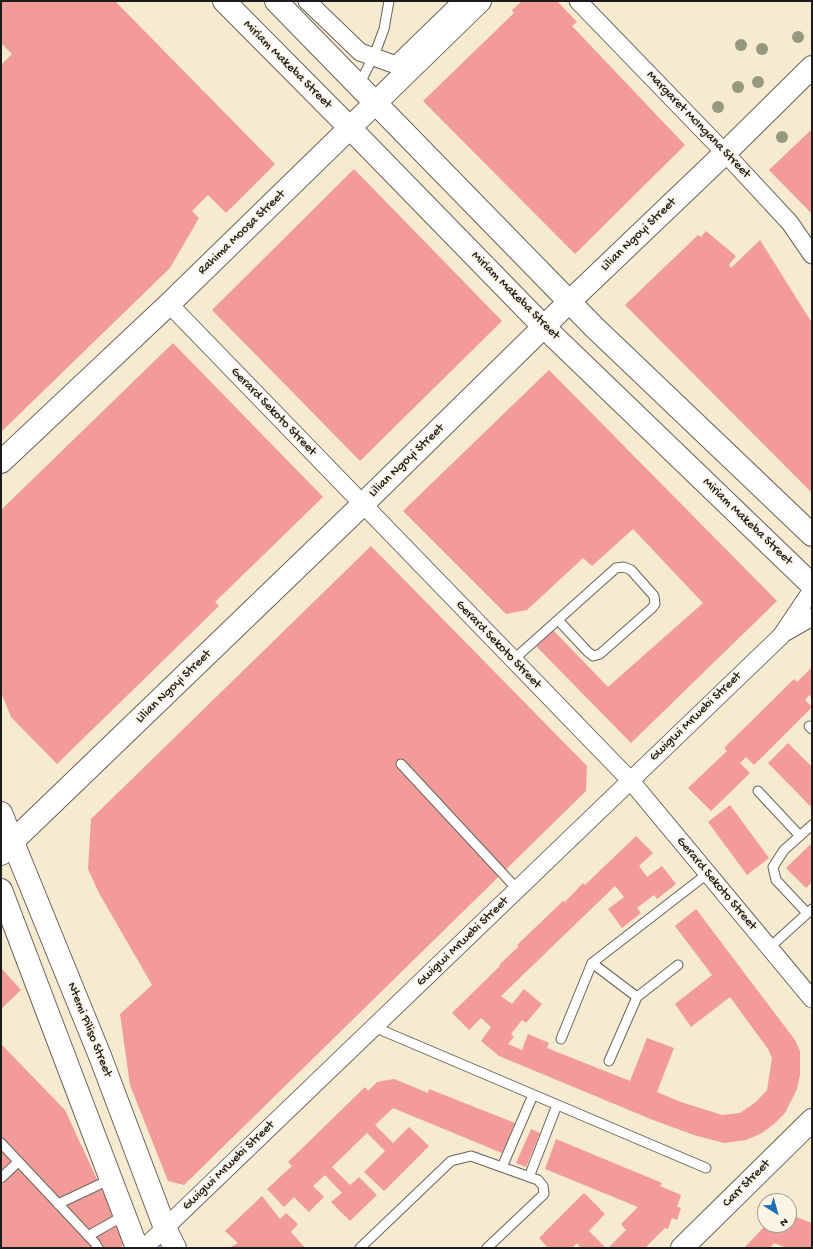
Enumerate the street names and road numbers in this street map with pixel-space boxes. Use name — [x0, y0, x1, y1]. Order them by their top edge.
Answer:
street label: Miriam Makeba Street — [239, 17, 335, 113]
street label: Margaret McIngana Street — [643, 68, 753, 182]
street label: Rahima Moosa Street — [195, 187, 289, 279]
street label: Lilian Ngoyi Street — [598, 195, 680, 275]
street label: Miriam Makeba Street — [467, 248, 563, 344]
street label: Gerard Sekoto Street — [227, 364, 319, 460]
street label: Lilian Ngoyi Street — [366, 421, 448, 501]
street label: Miriam Makeba Street — [699, 475, 795, 569]
street label: Gerard Sekoto Street — [452, 597, 544, 693]
street label: Lilian Ngoyi Street — [133, 647, 215, 727]
street label: Gwigwi Mrwebi Street — [647, 669, 745, 765]
street label: Gerard Sekoto Street — [672, 834, 760, 934]
street label: Gwigwi Mrwebi Street — [414, 894, 512, 990]
street label: Ntemi Piliso Street — [63, 980, 115, 1080]
street label: Gwigwi Mrwebi Street — [180, 1118, 278, 1214]
street label: Carr Street — [720, 1157, 774, 1211]

